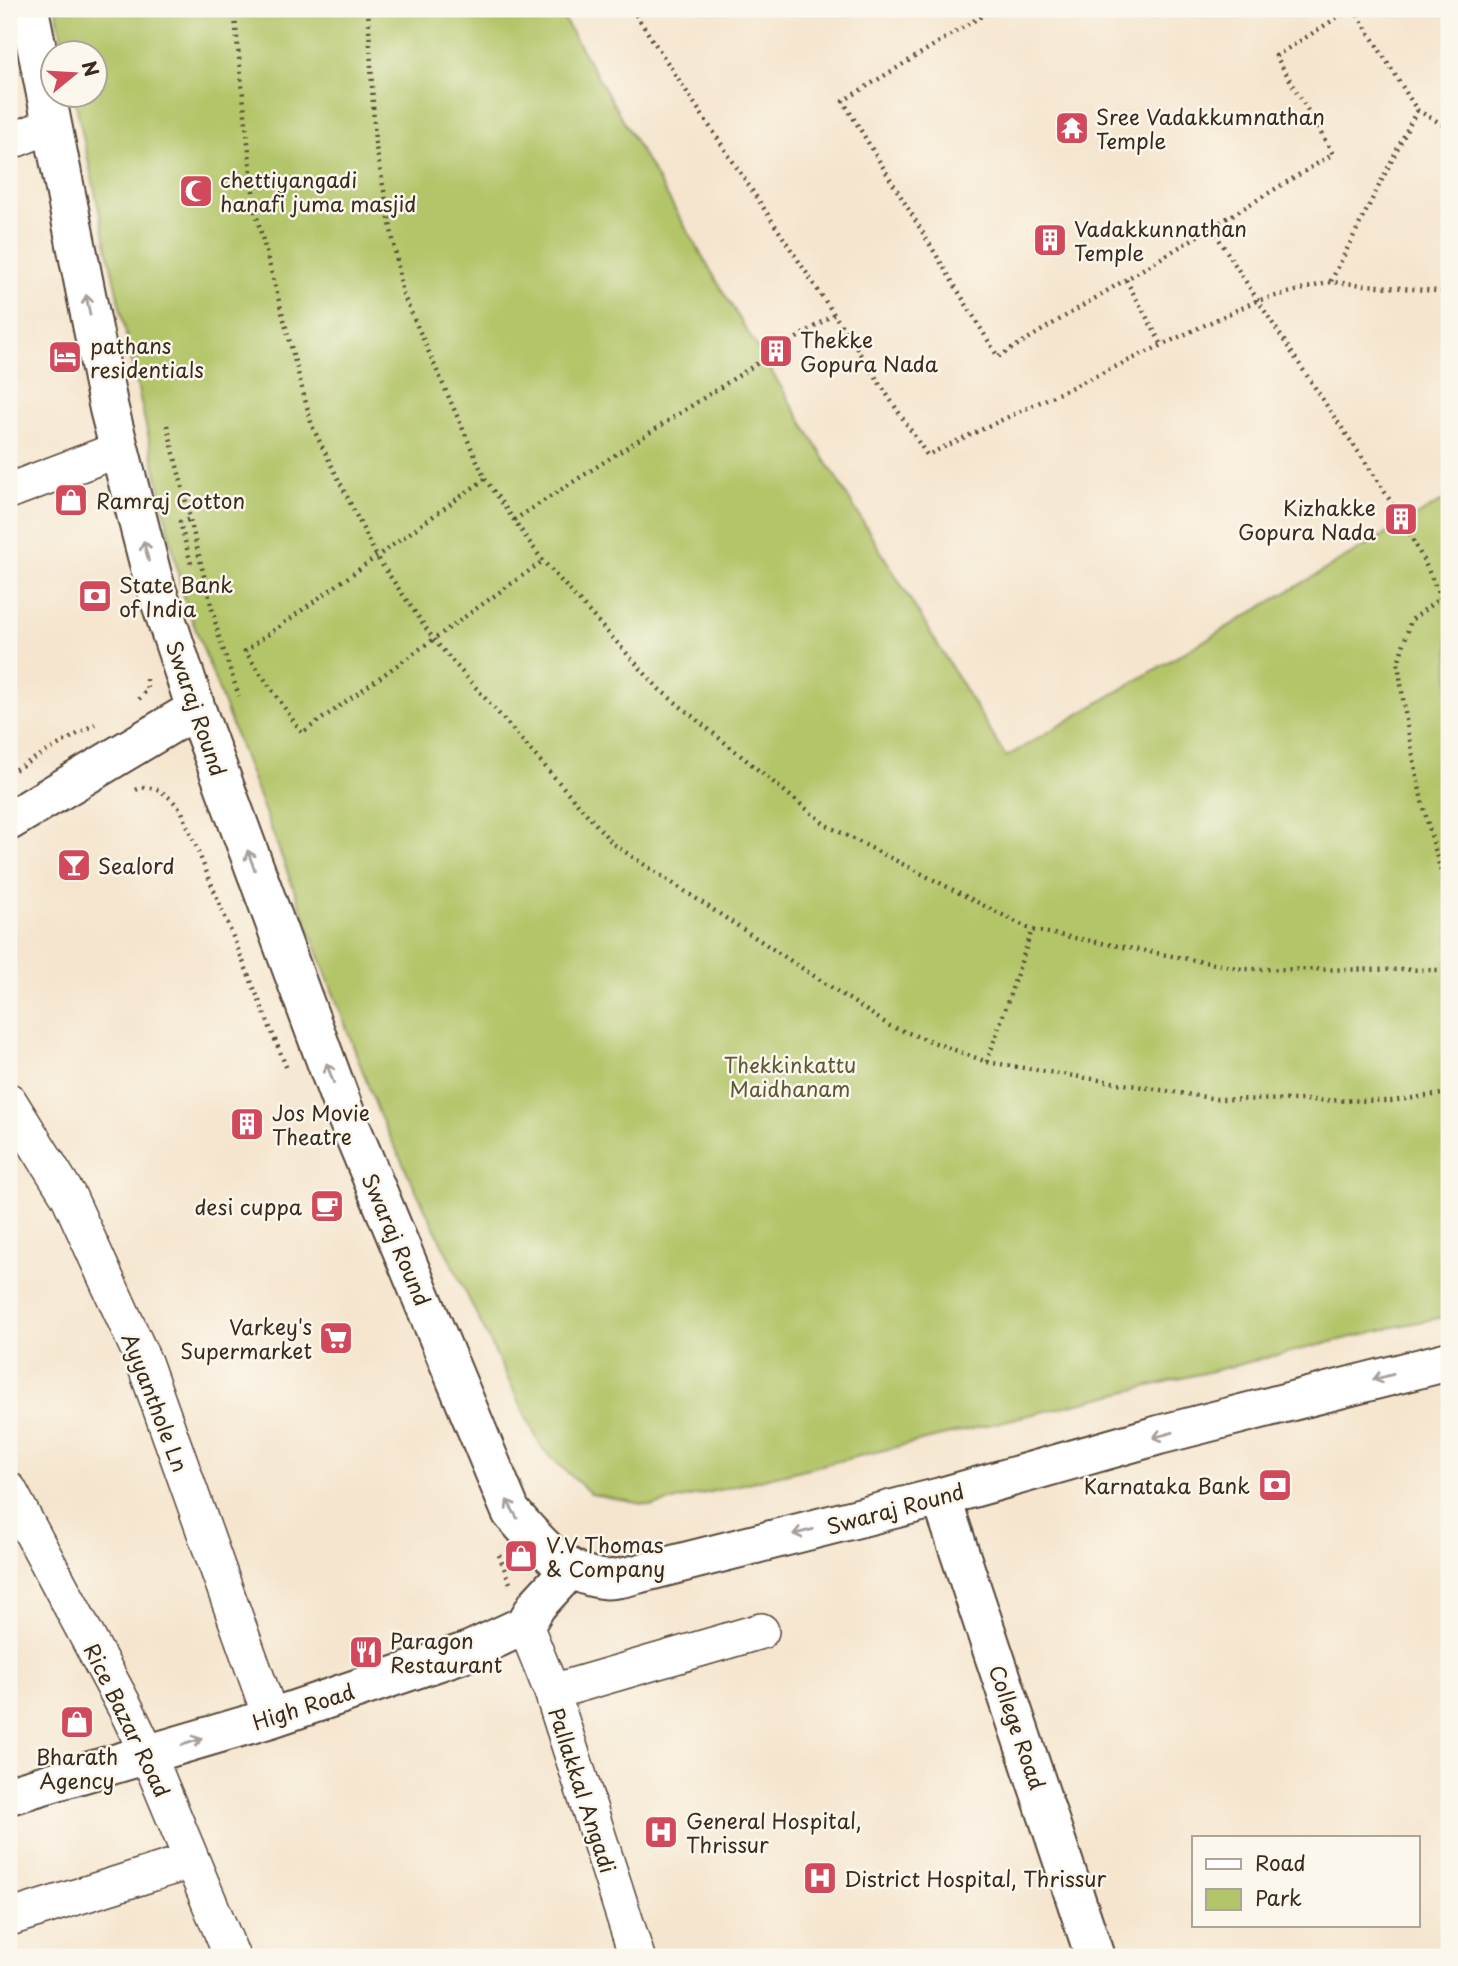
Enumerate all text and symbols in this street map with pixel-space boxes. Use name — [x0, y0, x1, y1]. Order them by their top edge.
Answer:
north arrow — [38, 38, 108, 108]
text: N — [75, 57, 107, 80]
place label: Sree Vadakkumnathan Temple — [1096, 100, 1325, 156]
temple icon: Sree Vadakkumnathan Temple — [1053, 109, 1091, 147]
place label: chettiyangadi hanafi juma masjid — [220, 163, 417, 219]
mosque icon: chettiyangadi hanafi juma masjid — [177, 172, 215, 210]
place label: Vadakkunnathan Temple — [1074, 212, 1247, 268]
building icon: Vadakkunnathan Temple — [1031, 221, 1069, 259]
one-way arrow — [81, 294, 95, 317]
place label: Thekke Gopura Nada — [800, 323, 939, 379]
place label: pathans residentials — [90, 329, 204, 385]
building icon: Thekke Gopura Nada — [757, 332, 795, 370]
hotel icon: pathans residentials — [46, 338, 84, 376]
shop icon: Ramraj Cotton — [52, 481, 90, 519]
place label: Ramraj Cotton — [96, 484, 245, 516]
place label: Kizhakke Gopura Nada — [1238, 491, 1377, 547]
building icon: Kizhakke Gopura Nada — [1382, 500, 1420, 538]
one-way arrow — [139, 540, 152, 562]
place label: State Bank of India — [119, 568, 233, 624]
bank icon: State Bank of India — [76, 577, 114, 615]
street label: Swaraj Round — [159, 636, 235, 780]
bar icon: Sealord — [55, 846, 93, 884]
place label: Sealord — [98, 849, 175, 881]
one-way arrow — [244, 849, 256, 871]
park label: Thekkinkattu Maidhanam — [724, 1048, 856, 1104]
one-way arrow — [323, 1063, 335, 1084]
place label: Jos Movie Theatre — [272, 1096, 370, 1152]
building icon: Jos Movie Theatre — [228, 1105, 266, 1143]
street label: Swaraj Round — [355, 1168, 439, 1310]
cafe icon: desi cuppa — [308, 1187, 346, 1225]
place label: desi cuppa — [195, 1190, 303, 1222]
place label: Varkey's Supermarket — [180, 1310, 312, 1366]
supermarket icon: Varkey's Supermarket — [317, 1319, 355, 1357]
street label: Ayyanthole Ln — [115, 1328, 197, 1476]
one-way arrow — [1372, 1371, 1395, 1384]
one-way arrow — [1152, 1429, 1174, 1442]
bank icon: Karnataka Bank — [1256, 1466, 1294, 1504]
place label: Karnataka Bank — [1084, 1469, 1250, 1501]
street label: Swaraj Round — [823, 1474, 967, 1542]
one-way arrow — [504, 1499, 518, 1519]
one-way arrow — [792, 1526, 815, 1539]
place label: V.V Thomas & Company — [546, 1528, 665, 1584]
shop icon: V.V Thomas & Company — [502, 1537, 540, 1575]
place label: Paragon Restaurant — [390, 1624, 502, 1680]
restaurant icon: Paragon Restaurant — [347, 1633, 385, 1671]
street label: Rice Bazar Road — [77, 1638, 179, 1802]
street label: College Road — [982, 1660, 1054, 1794]
street label: High Road — [248, 1674, 358, 1738]
shop icon: Bharath Agency — [58, 1703, 96, 1741]
street label: Pallakkal Angadi — [541, 1703, 625, 1877]
one-way arrow — [181, 1735, 203, 1748]
place label: Bharath Agency — [36, 1740, 118, 1796]
place label: General Hospital, Thrissur — [686, 1804, 862, 1860]
hospital icon: General Hospital, Thrissur — [642, 1813, 680, 1851]
legend — [1192, 1836, 1420, 1927]
text: Road — [1255, 1846, 1306, 1878]
hospital icon: District Hospital, Thrissur — [801, 1859, 839, 1897]
place label: District Hospital, Thrissur — [844, 1862, 1106, 1894]
text: Park — [1255, 1881, 1302, 1913]

